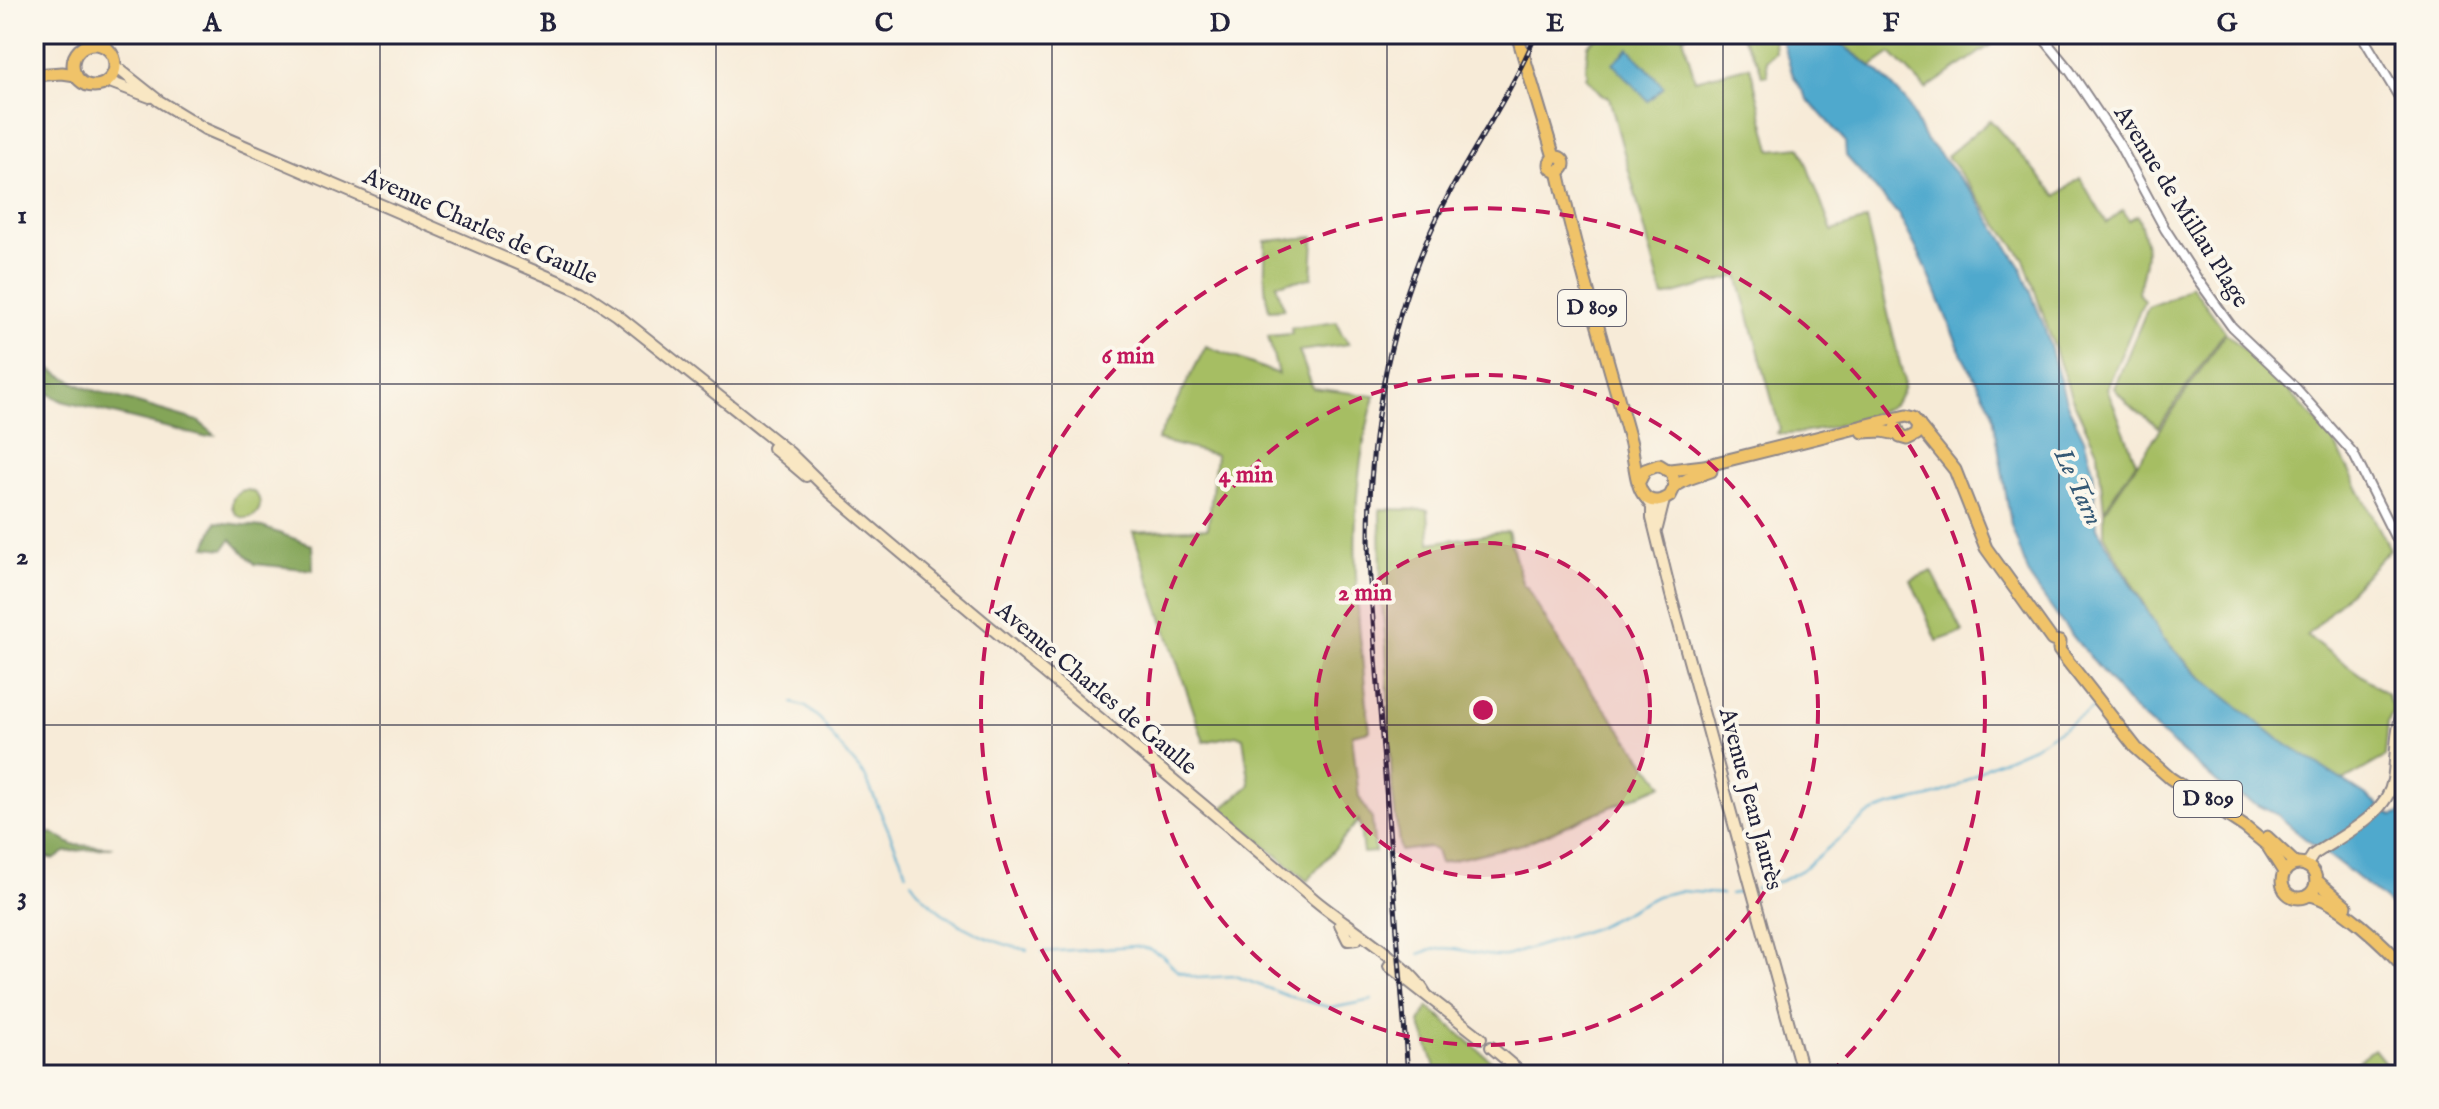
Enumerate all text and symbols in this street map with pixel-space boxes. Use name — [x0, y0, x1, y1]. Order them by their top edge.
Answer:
text: A — [202, 7, 222, 40]
text: B — [539, 7, 557, 40]
text: C — [875, 7, 894, 40]
text: D — [1210, 7, 1231, 40]
text: E — [1546, 7, 1564, 40]
text: F — [1883, 7, 1900, 40]
text: G — [2217, 7, 2238, 40]
street label: Avenue de Millau Plage — [2106, 99, 2256, 314]
street label: Avenue Charles de Gaulle — [357, 161, 602, 293]
text: 1 — [17, 199, 27, 232]
road number: D 809 — [1558, 290, 1626, 326]
text: 6 min — [1101, 341, 1155, 372]
water label: Le Tarn — [2045, 442, 2110, 531]
text: 4 min — [1219, 460, 1274, 491]
text: 2 — [16, 540, 28, 573]
text: 2 min — [1338, 578, 1392, 609]
street label: Avenue Charles de Gaulle — [988, 595, 1203, 782]
centre of rings — [1469, 696, 1497, 724]
street label: Avenue Jean Jaurès — [1711, 703, 1789, 894]
road number: D 809 — [2174, 781, 2242, 817]
text: 3 — [17, 880, 27, 913]

